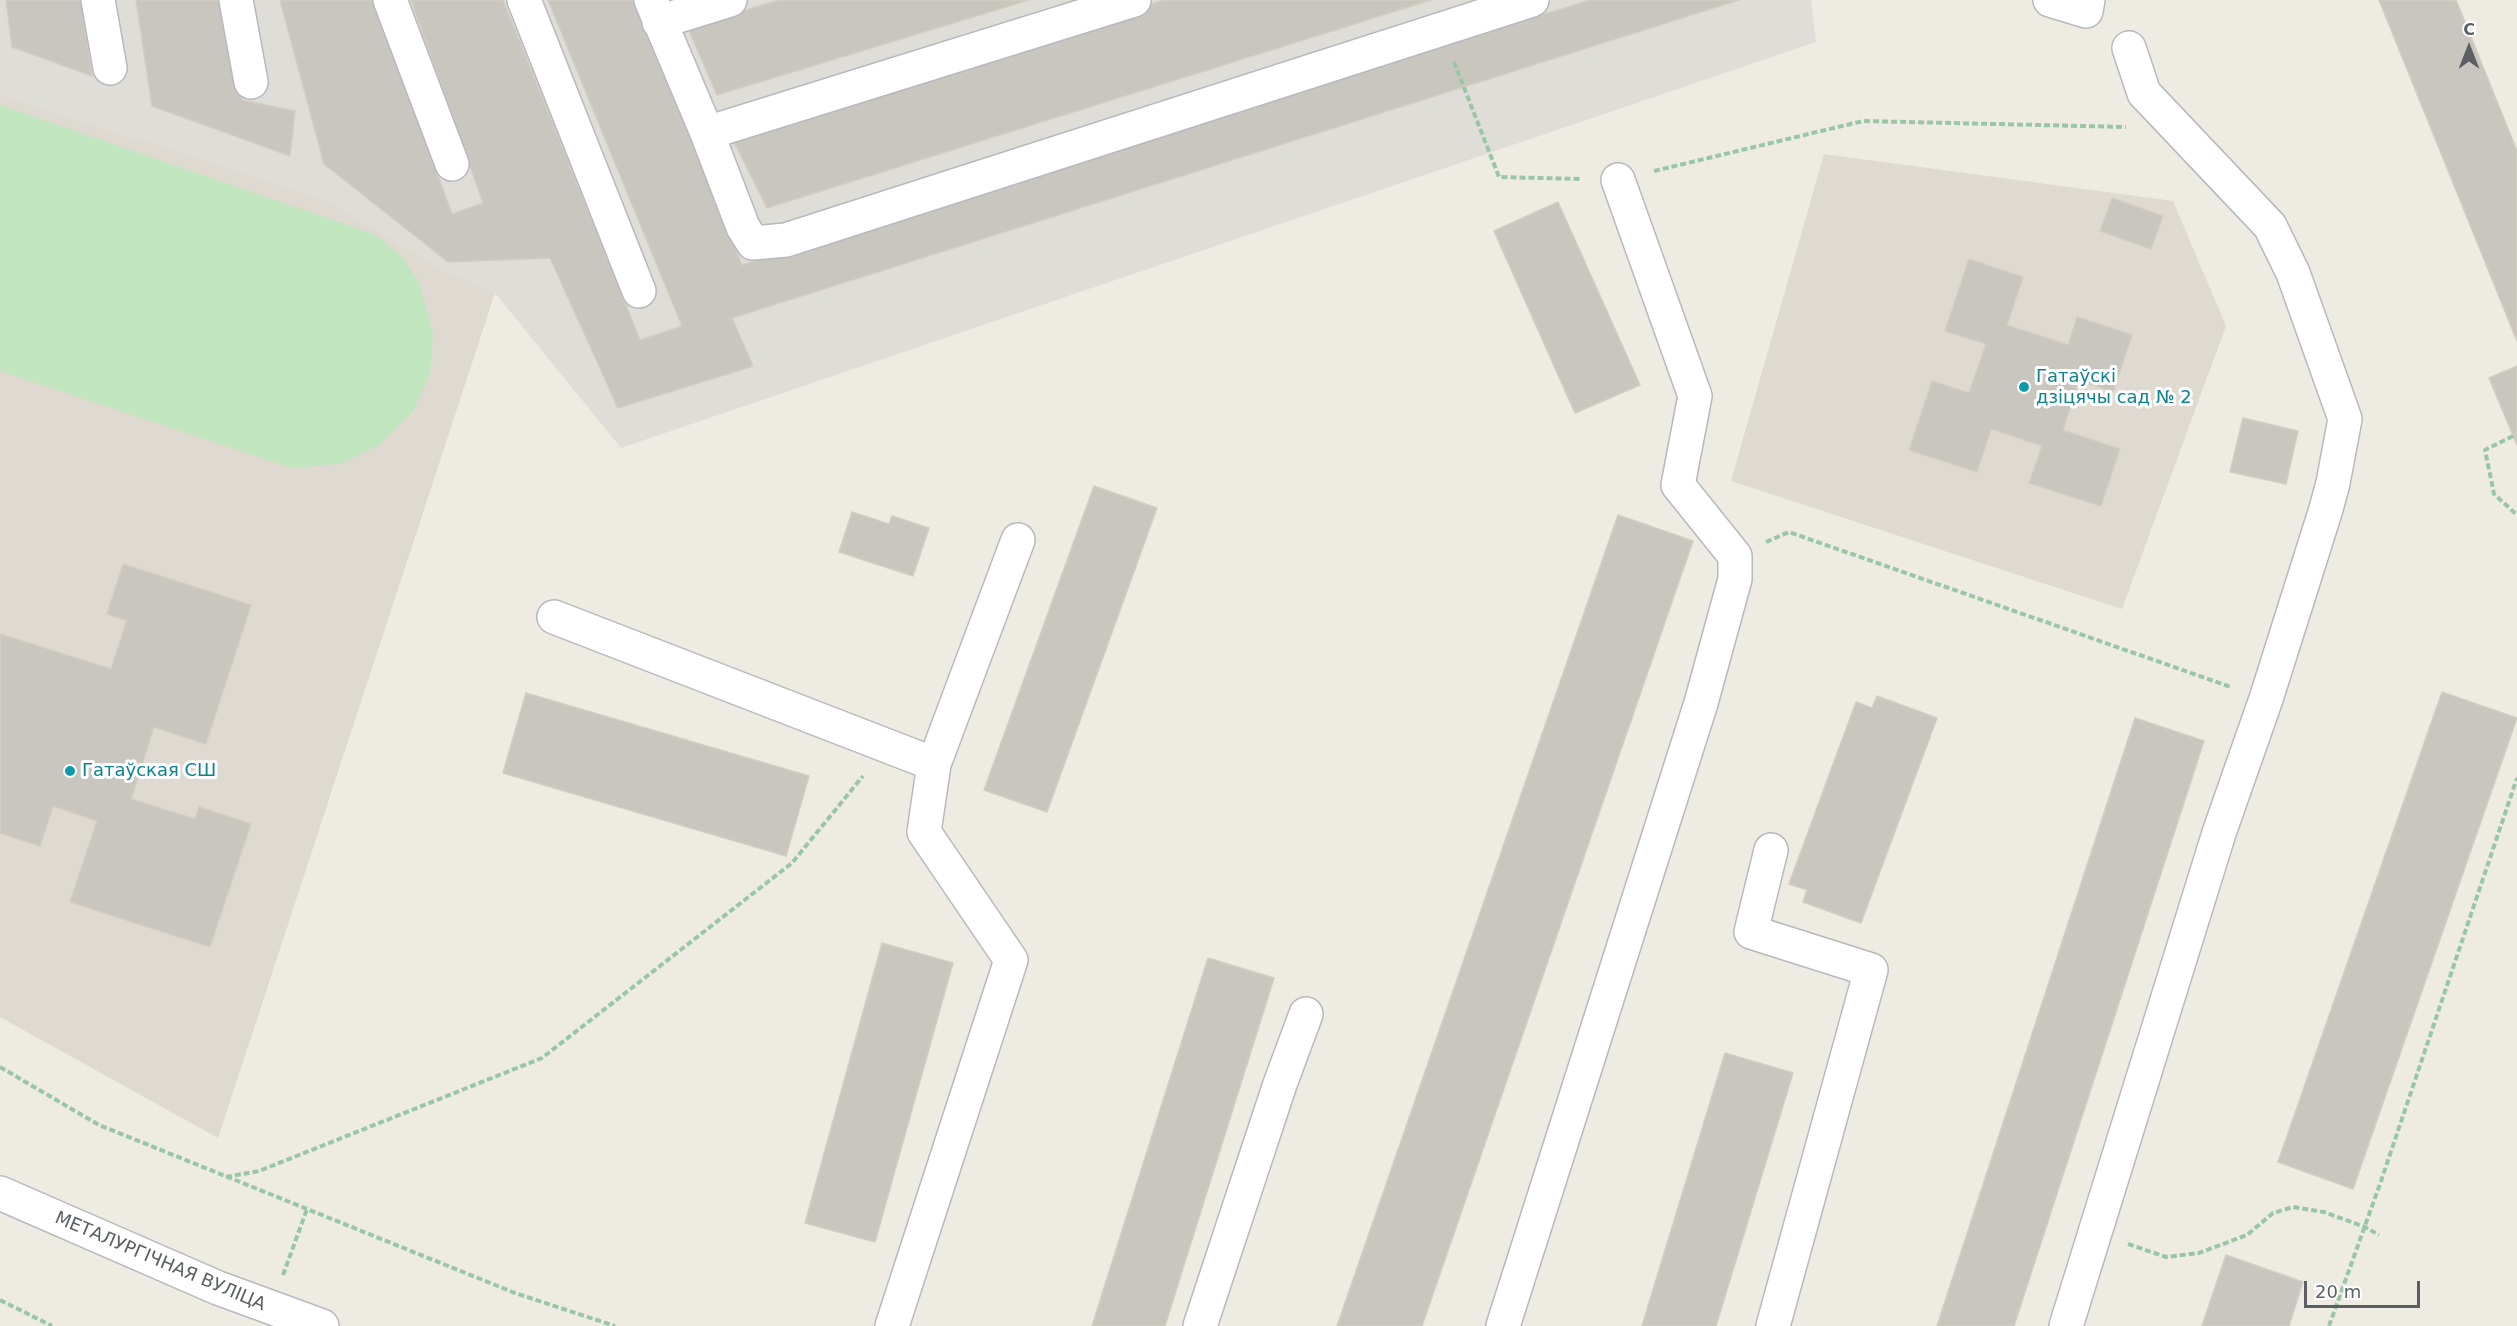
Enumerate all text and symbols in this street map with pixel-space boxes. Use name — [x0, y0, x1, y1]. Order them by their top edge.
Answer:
north arrow — [2439, 18, 2499, 78]
text: С — [2463, 20, 2475, 39]
place label: Гатаўскі дзіцячы сад № 2 — [2036, 366, 2192, 409]
marker: Гатаўскі дзіцячы сад № 2 — [2017, 380, 2031, 394]
place label: Гатаўская СШ — [82, 760, 216, 782]
marker: Гатаўская СШ — [63, 764, 77, 778]
street label: МЕТАЛУРГІЧНАЯ ВУЛІЦА — [51, 1208, 269, 1316]
scale bar — [2307, 1269, 2422, 1307]
text: 20 m — [2315, 1281, 2361, 1302]

